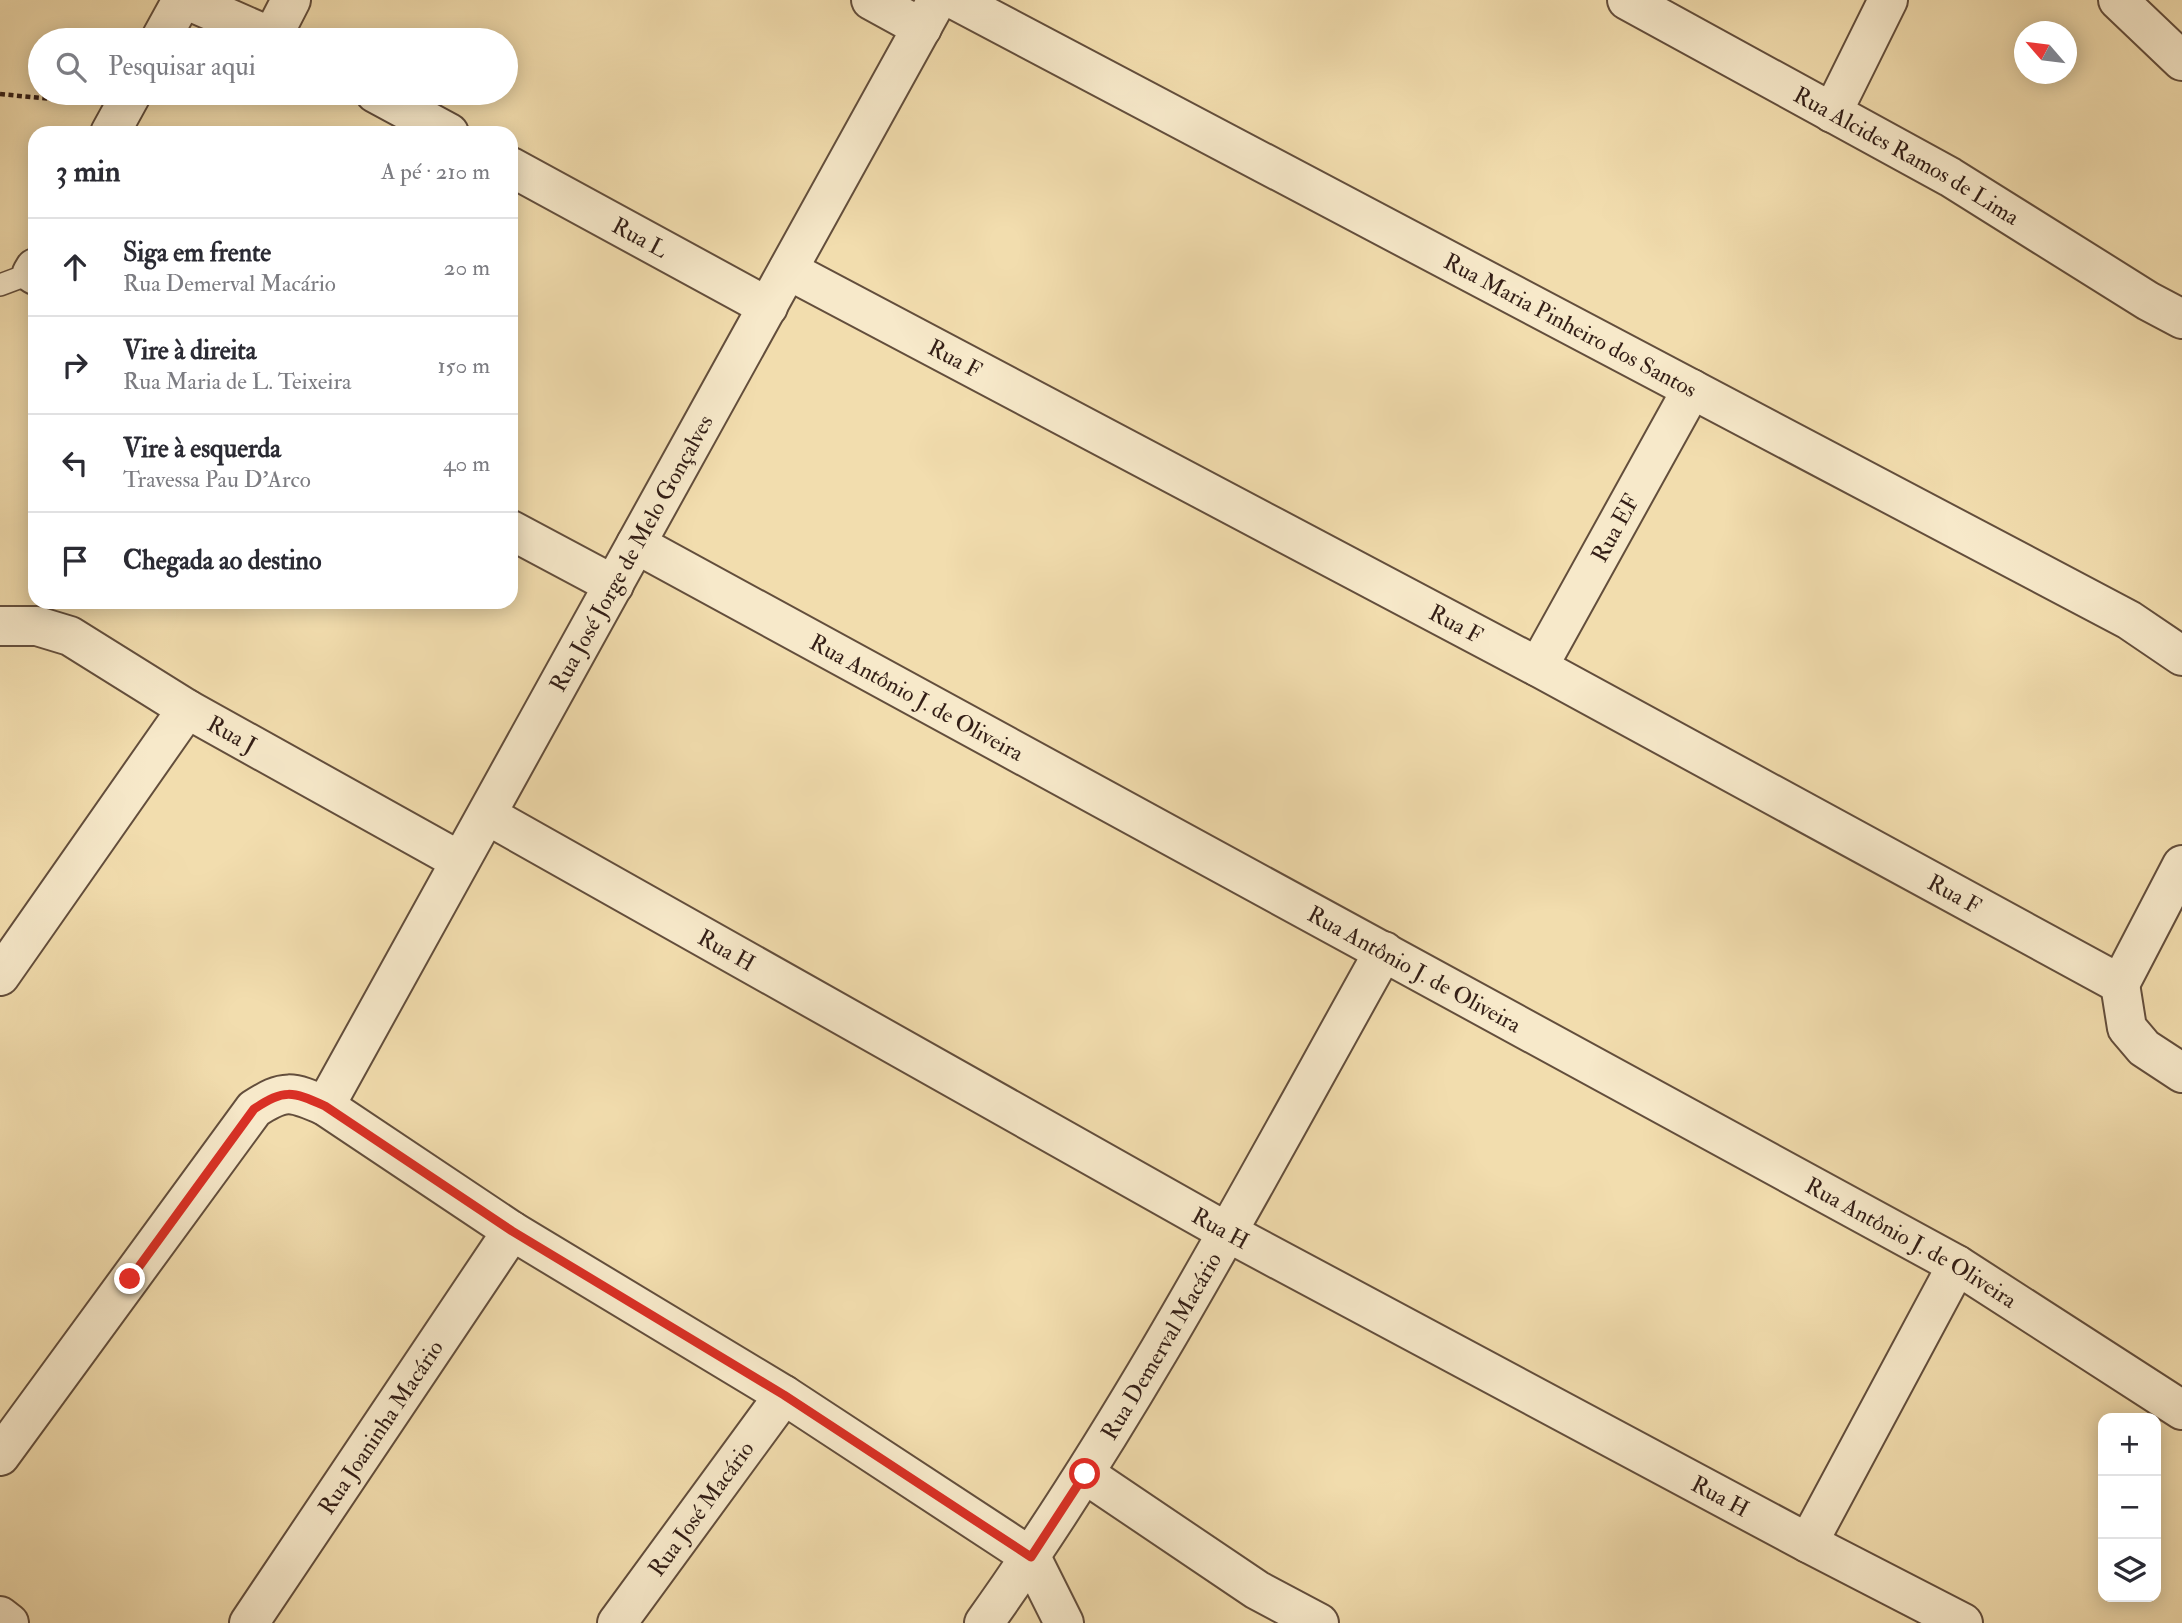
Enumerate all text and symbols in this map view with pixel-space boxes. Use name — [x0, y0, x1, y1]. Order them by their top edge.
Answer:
north arrow — [2014, 21, 2077, 84]
search box — [28, 28, 518, 105]
icon: search — [52, 48, 90, 86]
text: Pesquisar aqui — [108, 51, 256, 83]
street label: Rua Alcides Ramos de Lima — [1789, 80, 2025, 232]
text: 3 min — [56, 153, 121, 190]
text: A pé · 210 m — [381, 157, 490, 186]
street label: Rua L — [607, 210, 673, 264]
text: Siga em frente — [123, 237, 271, 269]
street label: Rua Maria Pinheiro dos Santos — [1439, 246, 1702, 404]
icon: ahead — [56, 248, 94, 286]
text: 20 m — [444, 253, 490, 282]
text: Rua Demerval Macário — [123, 269, 336, 298]
street label: Rua F — [923, 332, 987, 385]
text: Vire à direita — [123, 335, 256, 367]
icon: right — [56, 346, 94, 384]
text: 150 m — [437, 351, 490, 380]
text: Rua Maria de L. Teixeira — [123, 367, 351, 396]
street label: Rua José Jorge de Melo Gonçalves — [543, 409, 719, 697]
text: Vire à esquerda — [123, 433, 281, 465]
icon: left — [56, 444, 94, 482]
text: 40 m — [443, 449, 490, 478]
text: Travessa Pau D'Arco — [123, 465, 311, 494]
street label: Rua EF — [1585, 489, 1646, 567]
icon: arrive — [56, 542, 94, 580]
text: Chegada ao destino — [123, 545, 321, 577]
street label: Rua F — [1424, 598, 1488, 650]
street label: Rua Antônio J. de Oliveira — [805, 627, 1029, 768]
street label: Rua J — [202, 709, 262, 759]
street label: Rua F — [1923, 868, 1987, 920]
street label: Rua Antônio J. de Oliveira — [1303, 899, 1527, 1039]
street label: Rua H — [693, 922, 760, 978]
street label: Rua Antônio J. de Oliveira — [1800, 1171, 2023, 1315]
street label: Rua H — [1187, 1201, 1254, 1256]
street label: Rua Demerval Macário — [1094, 1247, 1228, 1445]
route end — [114, 1263, 145, 1294]
street label: Rua Joaninha Macário — [312, 1334, 449, 1520]
map controls — [2098, 1413, 2161, 1602]
button: + — [2098, 1413, 2161, 1476]
street label: Rua José Macário — [642, 1435, 760, 1582]
route start — [1069, 1458, 1100, 1489]
street label: Rua H — [1686, 1469, 1754, 1523]
button: − — [2098, 1476, 2161, 1539]
button: layers — [2098, 1539, 2161, 1602]

